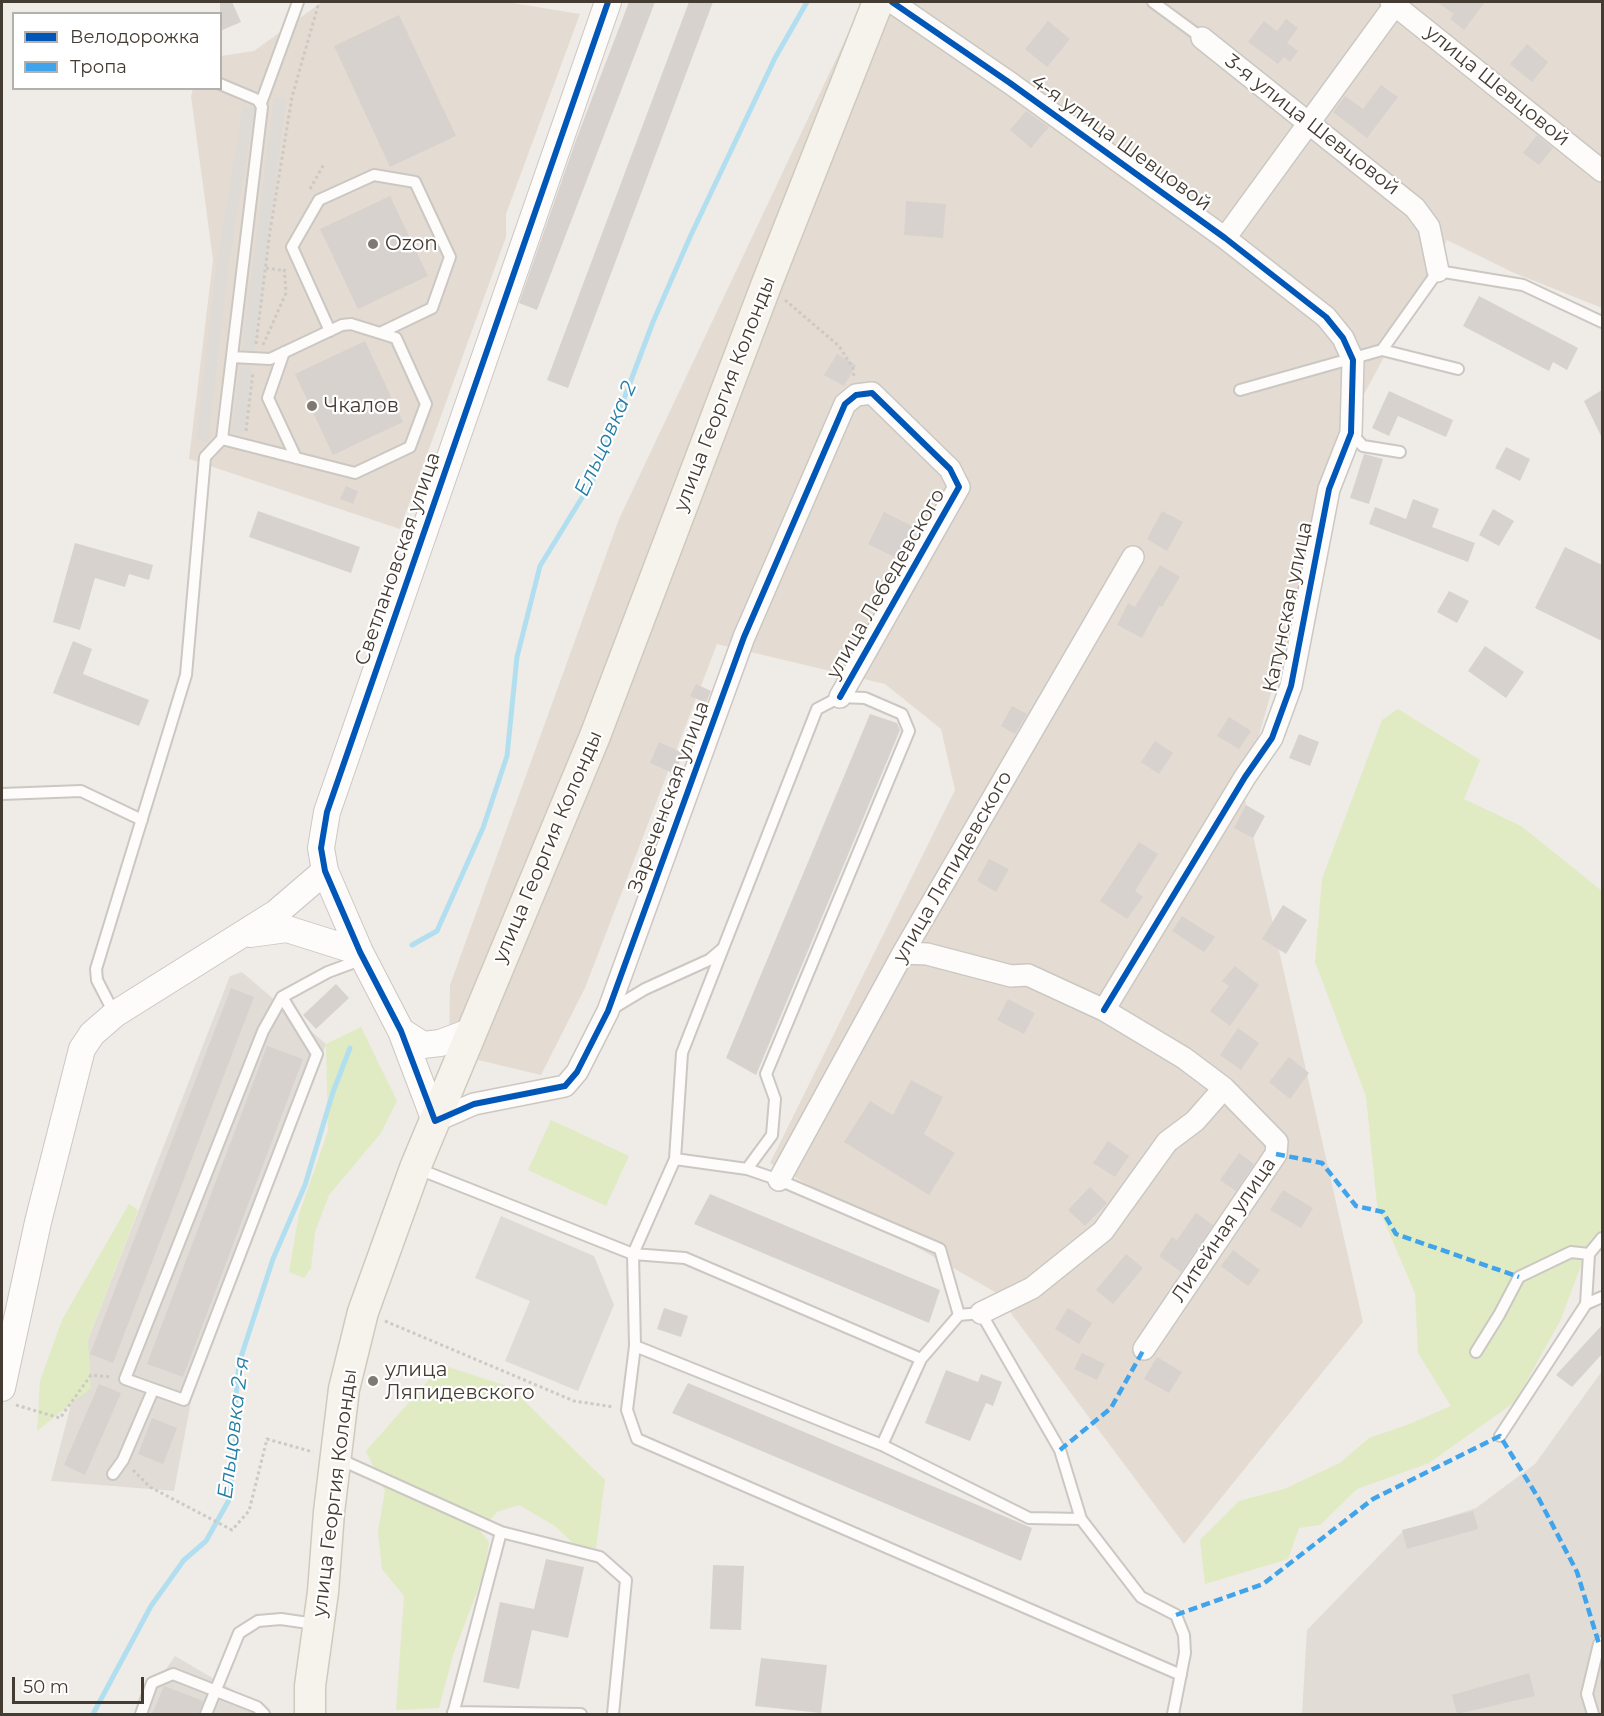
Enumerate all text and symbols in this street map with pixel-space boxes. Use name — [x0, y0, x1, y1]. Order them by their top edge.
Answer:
legend — [12, 12, 222, 90]
street label: улица Шевцовой — [1420, 20, 1574, 152]
text: Велодорожка — [70, 26, 199, 48]
street label: 3-я улица Шевцовой — [1220, 49, 1404, 201]
text: Тропа — [70, 56, 127, 78]
street label: 4-я улица Шевцовой — [1026, 69, 1216, 217]
place label: Ozon — [385, 232, 438, 256]
marker: Ozon — [366, 237, 380, 251]
street label: улица Георгия Колонды — [669, 273, 781, 515]
water label: Ельцовка 2 — [569, 378, 643, 500]
place label: Чкалов — [324, 394, 399, 418]
marker: Чкалов — [305, 399, 319, 413]
street label: Светлановская улица — [350, 449, 446, 669]
street label: улица Лебедевского — [822, 485, 950, 683]
street label: Катунская улица — [1258, 520, 1318, 694]
street label: Зареченская улица — [623, 698, 715, 896]
street label: улица Георгия Колонды — [488, 727, 608, 967]
street label: улица Ляпидевского — [888, 767, 1018, 967]
street label: Литейная улица — [1167, 1153, 1281, 1307]
water label: Ельцовка 2-я — [213, 1355, 255, 1501]
place label: улица Ляпидевского — [385, 1358, 535, 1405]
street label: улица Георгия Колонды — [308, 1368, 362, 1618]
marker: улица Ляпидевского — [366, 1374, 380, 1388]
scale bar — [15, 1665, 147, 1703]
text: 50 m — [23, 1676, 69, 1698]

